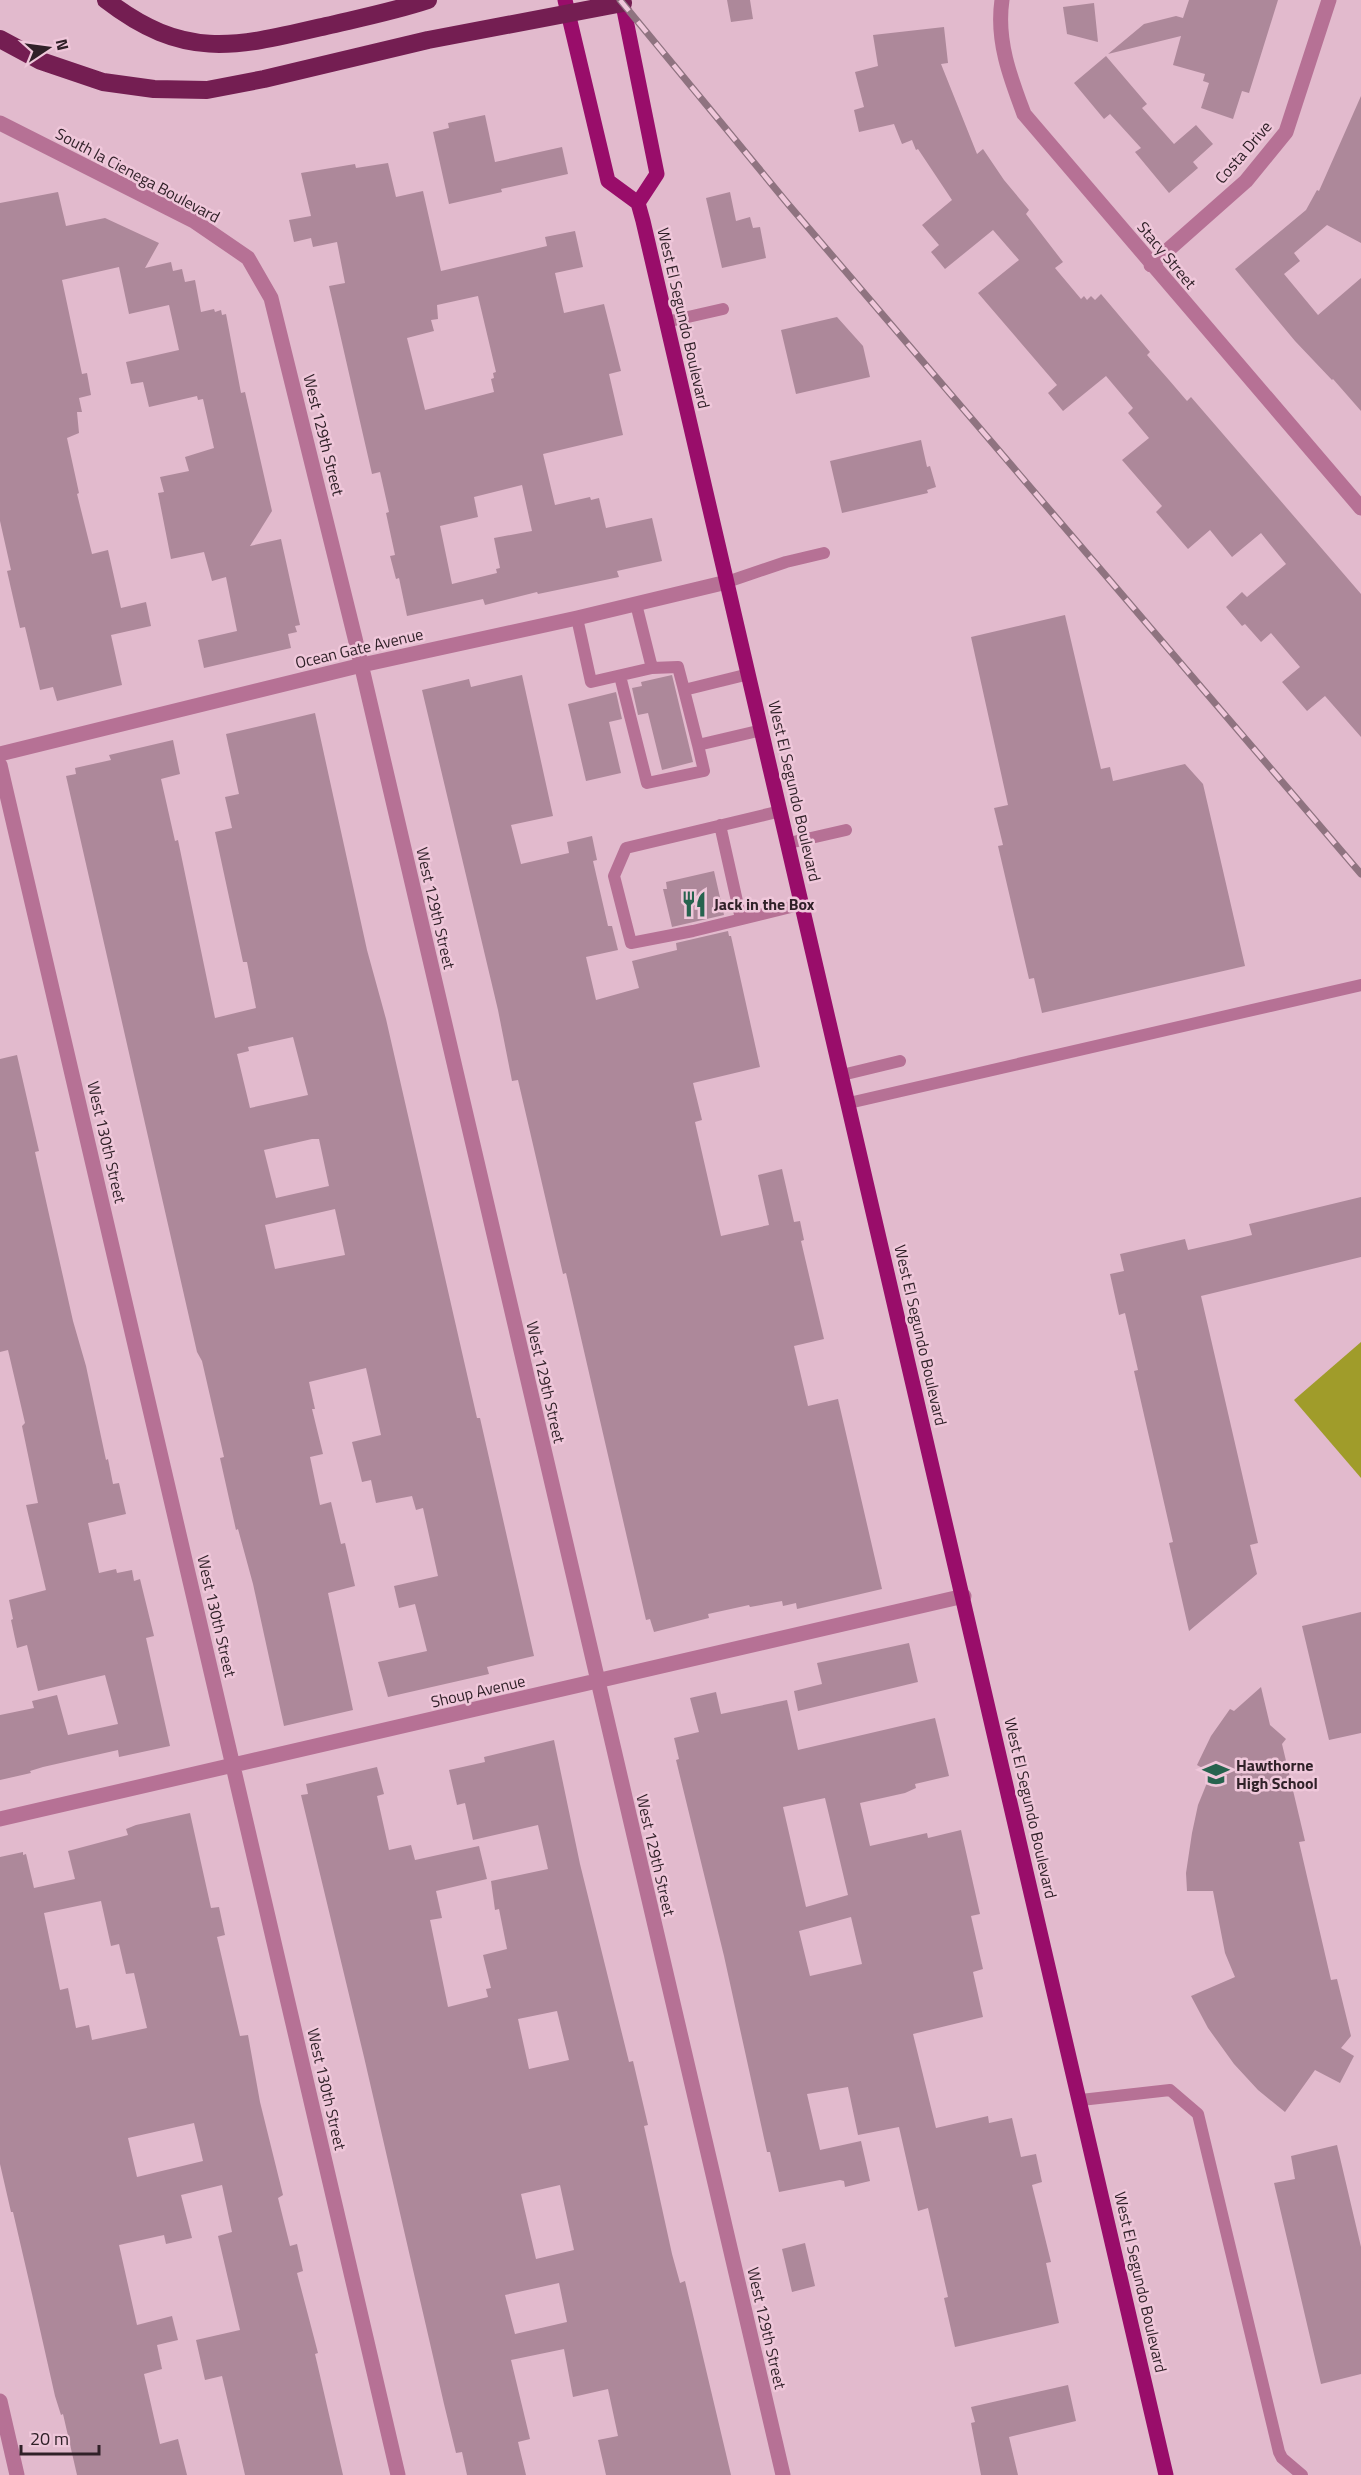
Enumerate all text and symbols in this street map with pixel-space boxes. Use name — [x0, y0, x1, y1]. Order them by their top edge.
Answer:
north arrow — [18, 18, 78, 78]
text: N — [50, 37, 76, 53]
street label: Costa Drive — [1209, 115, 1277, 189]
street label: South la Cienega Boulevard — [52, 121, 224, 229]
street label: Stacy Street — [1132, 216, 1203, 294]
street label: West El Segundo Boulevard — [652, 225, 716, 411]
street label: West 129th Street — [297, 372, 351, 499]
street label: Ocean Gate Avenue — [293, 622, 425, 674]
street label: West El Segundo Boulevard — [763, 698, 827, 884]
street label: West 129th Street — [410, 845, 462, 972]
restaurant icon: Jack in the Box — [679, 889, 709, 919]
place label: Jack in the Box — [714, 892, 815, 916]
street label: West 130th Street — [81, 1079, 133, 1206]
street label: West El Segundo Boulevard — [889, 1242, 953, 1428]
street label: West 129th Street — [520, 1319, 572, 1446]
street label: West 130th Street — [191, 1553, 243, 1680]
street label: Shoup Avenue — [428, 1668, 528, 1714]
street label: West El Segundo Boulevard — [999, 1715, 1063, 1901]
place label: Hawthorne High School — [1236, 1753, 1318, 1795]
school or university icon: Hawthorne High School — [1201, 1759, 1231, 1789]
street label: West 129th Street — [630, 1792, 682, 1919]
street label: West 130th Street — [301, 2026, 353, 2153]
street label: West El Segundo Boulevard — [1109, 2189, 1173, 2375]
street label: West 129th Street — [741, 2265, 793, 2392]
scale bar — [21, 2418, 99, 2456]
text: 20 m — [30, 2425, 69, 2452]

